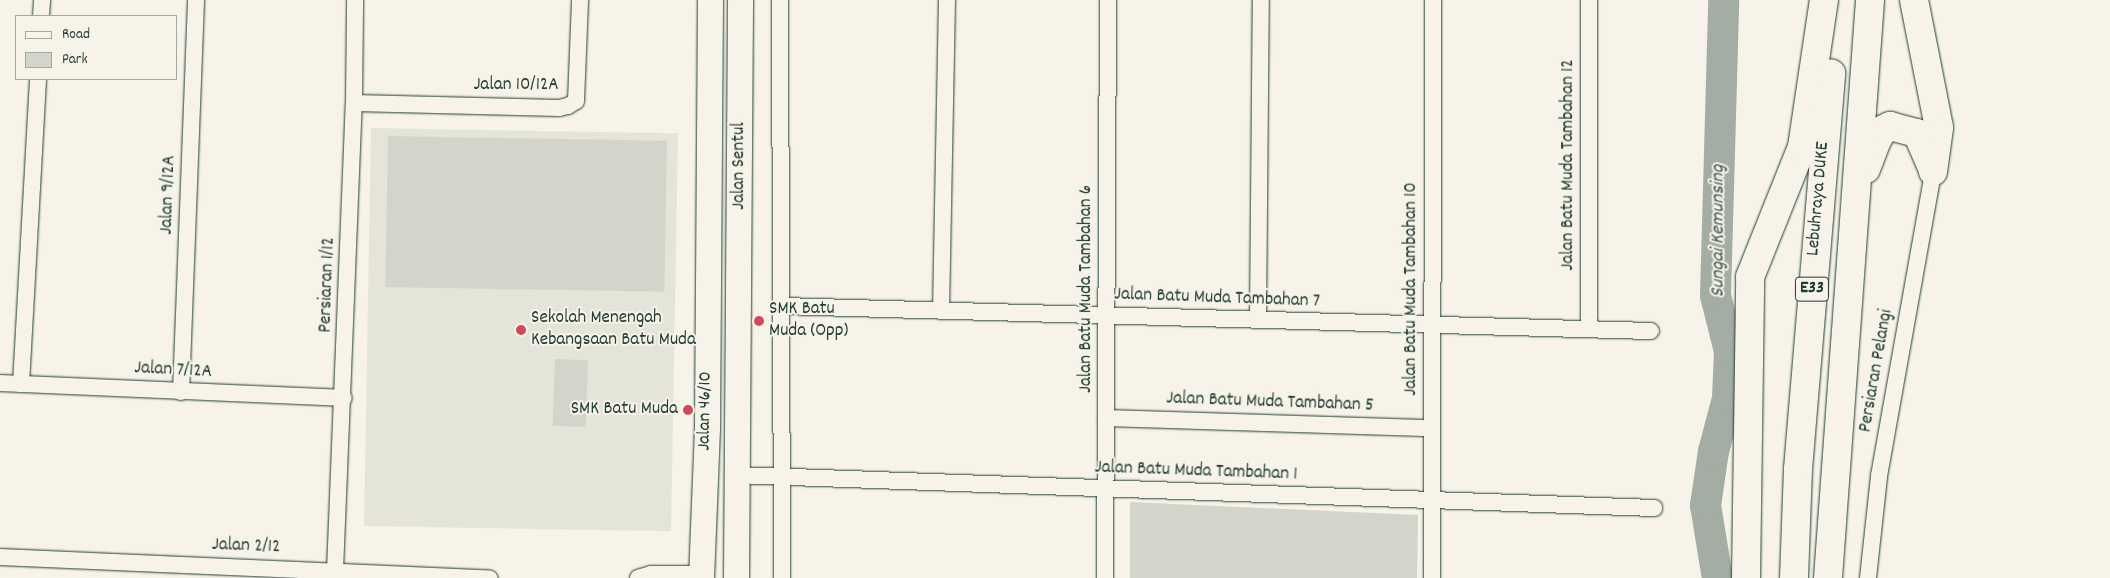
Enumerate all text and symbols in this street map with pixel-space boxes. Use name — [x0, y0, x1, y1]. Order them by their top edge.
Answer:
legend — [15, 15, 178, 80]
text: Road — [62, 24, 90, 46]
text: Park — [62, 49, 88, 71]
street label: Jalan Batu Muda Tambahan 12 — [1558, 59, 1580, 271]
street label: Jalan 10/12A — [473, 75, 559, 97]
street label: Jalan Sentul — [729, 122, 751, 210]
street label: Lebuhraya DUKE — [1803, 141, 1835, 257]
street label: Jalan 9/12A — [156, 155, 182, 235]
water label: Sungai Kemunsing — [1707, 165, 1731, 297]
street label: Jalan Batu Muda Tambahan 10 — [1401, 182, 1423, 396]
street label: Jalan Batu Muda Tambahan 6 — [1076, 185, 1098, 393]
street label: Persiaran 1/12 — [315, 237, 341, 333]
road number: E33 — [1794, 274, 1830, 304]
street label: Jalan Batu Muda Tambahan 7 — [1114, 284, 1320, 314]
place label: SMK Batu Muda (Opp) — [769, 299, 848, 343]
place label: Sekolah Menengah Kebangsaan Batu Muda — [531, 308, 696, 352]
street label: Persiaran Pelangi — [1855, 308, 1899, 434]
marker: SMK Batu Muda (Opp) — [753, 315, 765, 327]
marker: Sekolah Menengah Kebangsaan Batu Muda — [515, 324, 527, 336]
street label: Jalan 7/12A — [133, 358, 213, 384]
street label: Jalan 46/10 — [694, 371, 718, 451]
street label: Jalan Batu Muda Tambahan 5 — [1166, 388, 1374, 418]
place label: SMK Batu Muda — [571, 399, 678, 421]
marker: SMK Batu Muda — [682, 404, 694, 416]
street label: Jalan Batu Muda Tambahan 1 — [1094, 457, 1298, 487]
street label: Jalan 2/12 — [211, 534, 281, 560]

